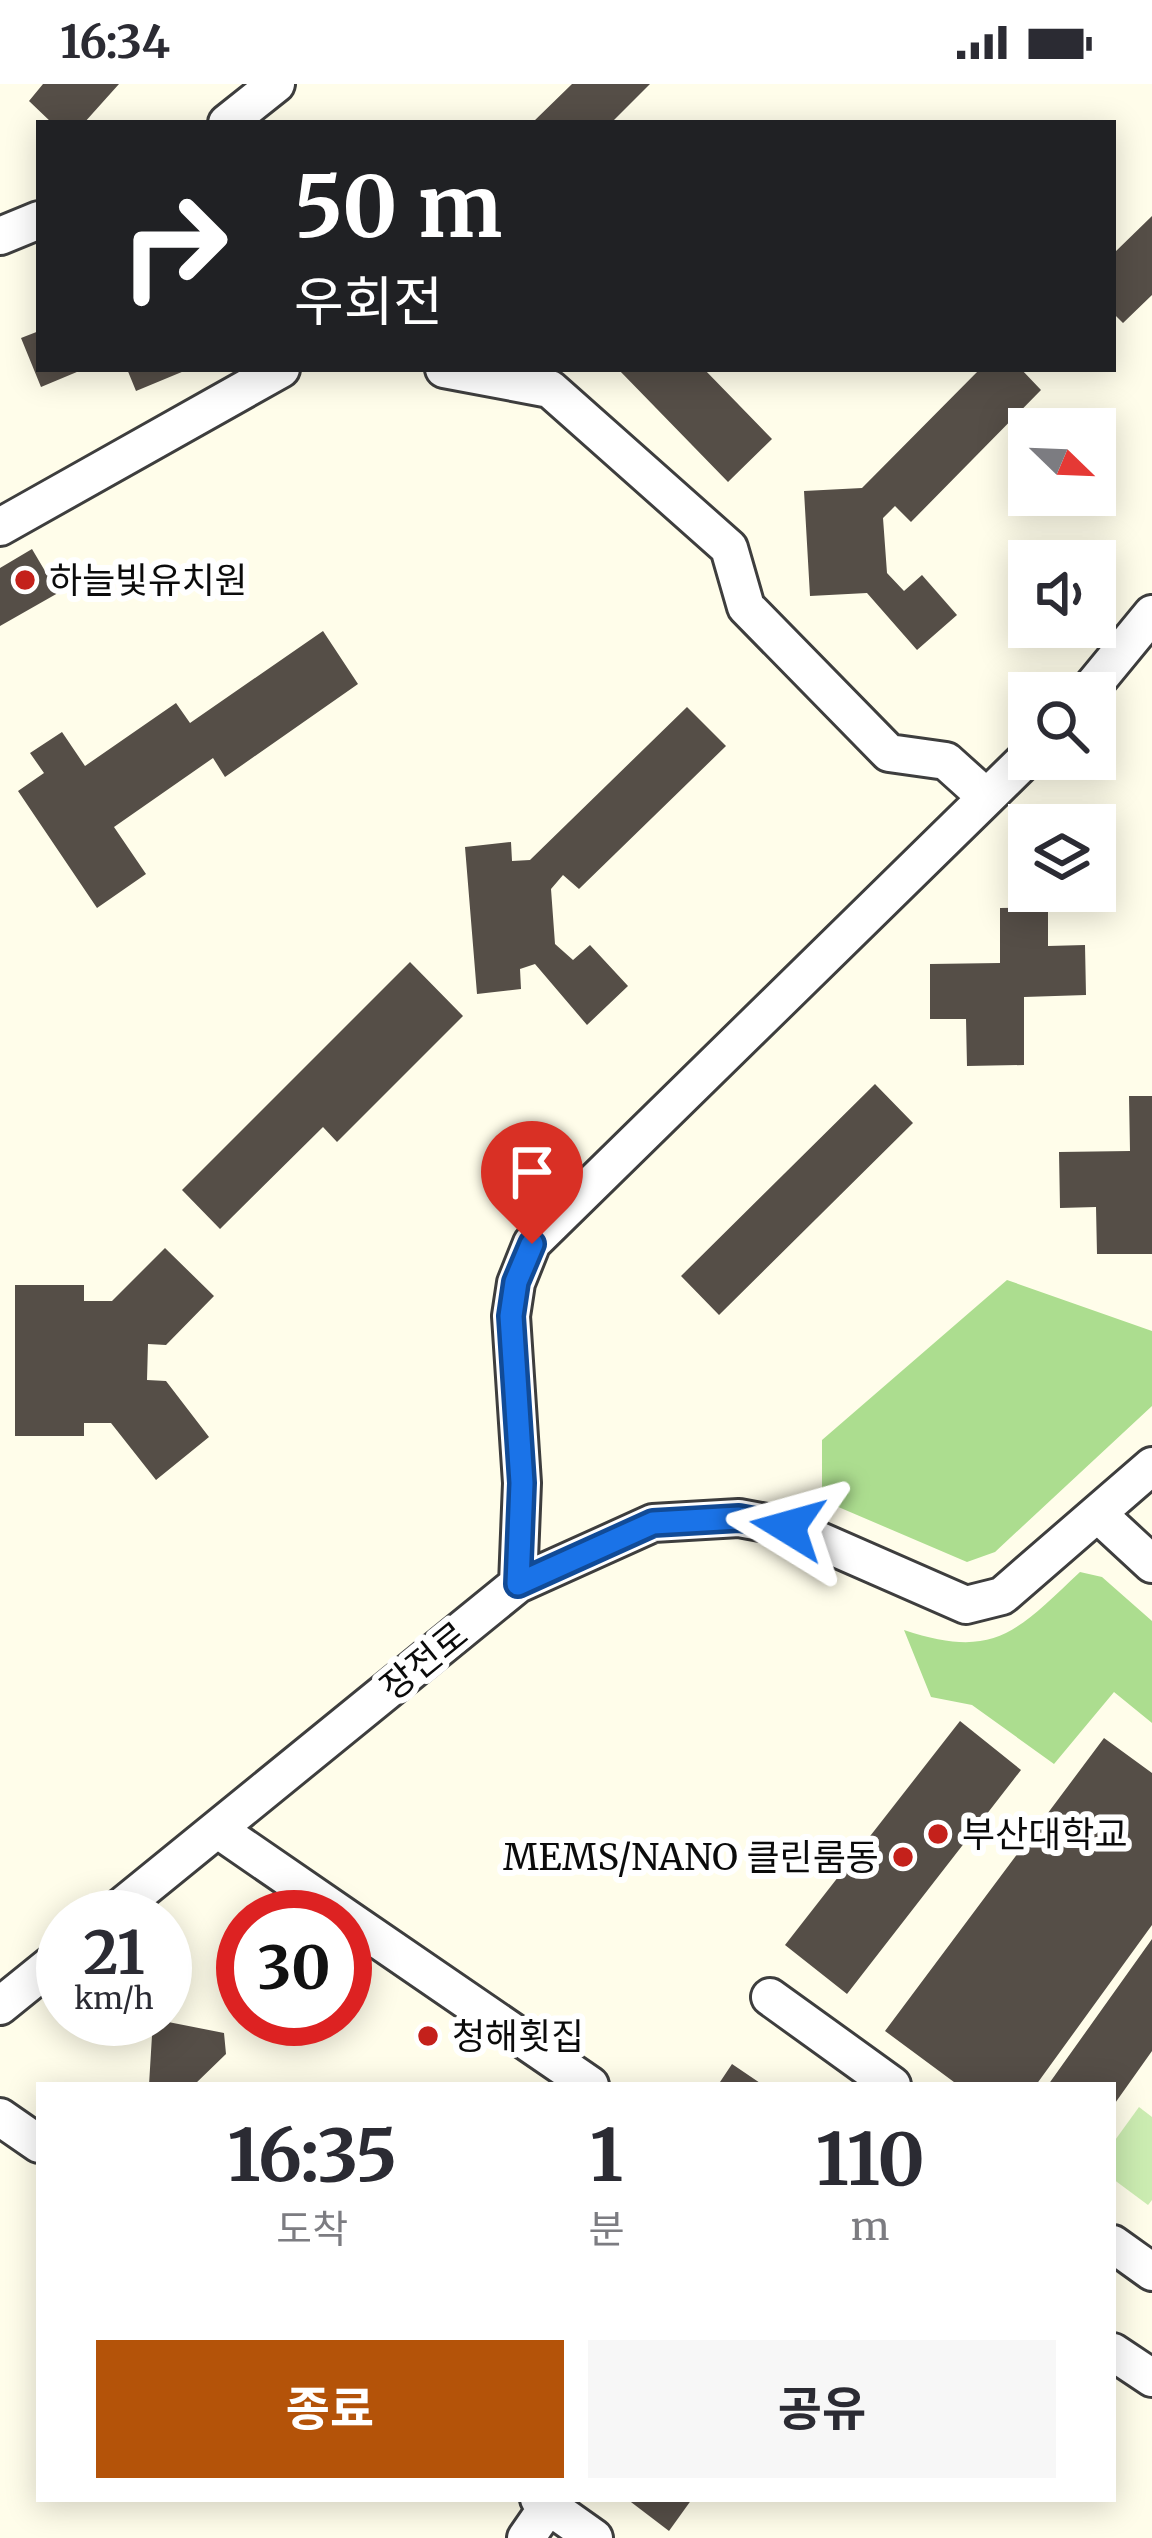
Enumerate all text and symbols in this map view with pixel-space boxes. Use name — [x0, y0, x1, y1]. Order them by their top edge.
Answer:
text: 16:34 — [60, 14, 170, 70]
text: 50 m — [294, 154, 502, 260]
icon: right — [96, 168, 252, 324]
text: 우회전 — [294, 268, 443, 336]
north arrow — [1008, 408, 1116, 516]
map controls — [1008, 408, 1116, 912]
button: sound — [1008, 540, 1116, 648]
place label: 하늘빛유치원 — [49, 558, 248, 603]
marker: 하늘빛유치원 — [12, 567, 38, 593]
button: search — [1008, 672, 1116, 780]
button: layers — [1008, 804, 1116, 912]
pin — [481, 1121, 583, 1244]
icon: arrive — [499, 1139, 565, 1205]
position arrow — [725, 1464, 851, 1590]
street label: 장전로 — [371, 1612, 477, 1710]
place label: 부산대학교 — [962, 1812, 1128, 1857]
marker: 부산대학교 — [925, 1821, 951, 1847]
place label: MEMS/NANO 클린룸동 — [503, 1835, 879, 1880]
marker: MEMS/NANO 클린룸동 — [890, 1844, 916, 1870]
speed limit sign: 30 — [216, 1890, 372, 2046]
text: 21 — [83, 1915, 145, 1990]
text: km/h — [74, 1979, 154, 2017]
place label: 청해횟집 — [452, 2014, 584, 2059]
marker: 청해횟집 — [415, 2023, 441, 2049]
text: 16:35 — [227, 2110, 397, 2201]
text: 1 — [590, 2110, 623, 2201]
text: 110 — [815, 2114, 925, 2205]
text: m — [851, 2202, 889, 2251]
text: 도착 — [276, 2205, 348, 2254]
text: 분 — [588, 2205, 624, 2254]
button: 종료 — [96, 2340, 564, 2478]
button: 공유 — [588, 2340, 1056, 2478]

